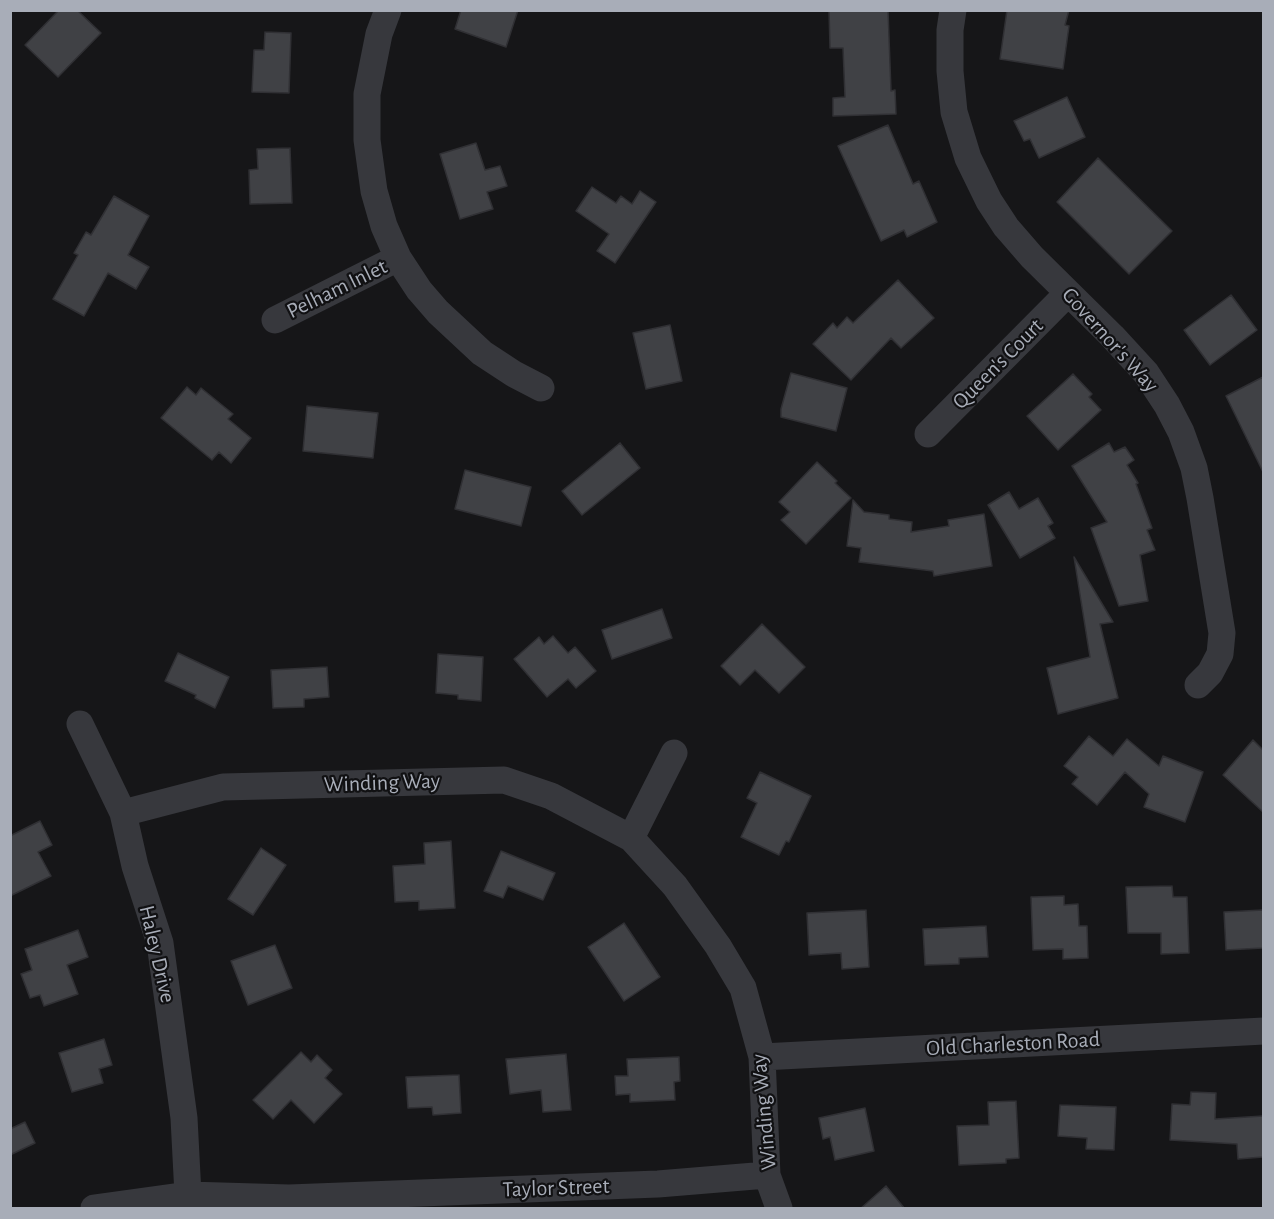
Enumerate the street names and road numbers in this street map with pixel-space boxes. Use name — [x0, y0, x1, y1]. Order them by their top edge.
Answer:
street label: Pelham Inlet — [283, 253, 391, 325]
street label: Governor's Way — [1056, 282, 1164, 398]
street label: Queen's Court — [947, 313, 1049, 415]
street label: Winding Way — [323, 768, 441, 798]
street label: Haley Drive — [133, 903, 181, 1005]
street label: Old Charleston Road — [925, 1026, 1101, 1062]
street label: Winding Way — [746, 1053, 782, 1171]
street label: Taylor Street — [502, 1173, 610, 1203]

